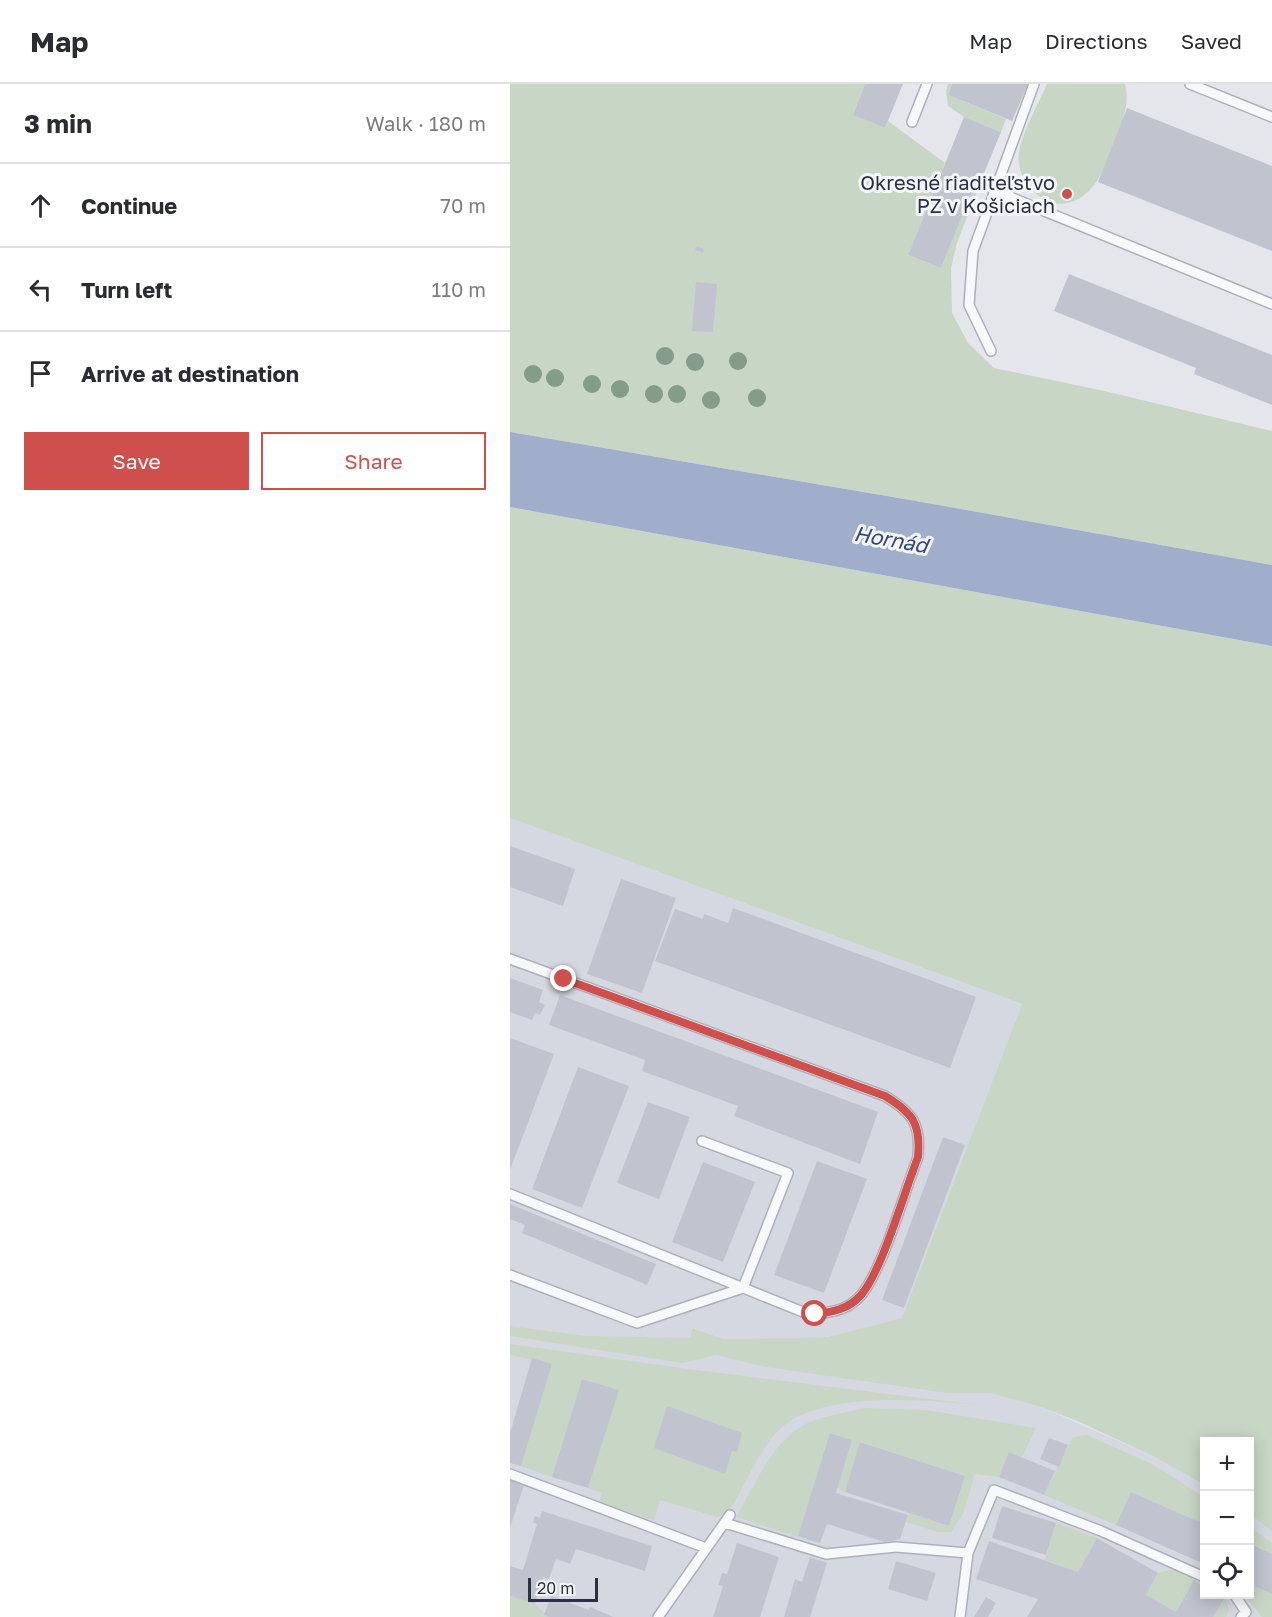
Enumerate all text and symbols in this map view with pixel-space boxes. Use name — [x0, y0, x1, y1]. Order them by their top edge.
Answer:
text: Map — [30, 25, 88, 58]
text: Map — [969, 28, 1012, 54]
text: Directions — [1045, 28, 1148, 54]
text: Saved — [1181, 28, 1242, 54]
text: 3 min — [24, 108, 92, 139]
text: Walk · 180 m — [366, 111, 486, 135]
place label: Okresné riaditeľstvo PZ v Košiciach — [860, 170, 1055, 217]
marker: Okresné riaditeľstvo PZ v Košiciach — [1060, 187, 1074, 201]
icon: ahead — [24, 189, 57, 222]
text: Continue — [81, 192, 177, 219]
text: 70 m — [440, 193, 486, 217]
icon: left — [24, 273, 57, 306]
text: Turn left — [81, 276, 172, 303]
text: 110 m — [432, 277, 486, 301]
icon: arrive — [24, 357, 57, 390]
text: Arrive at destination — [81, 360, 299, 387]
button: Save — [24, 432, 249, 490]
button: Share — [261, 432, 486, 490]
water label: Hornád — [852, 520, 932, 559]
route end — [550, 965, 576, 991]
route start — [801, 1300, 827, 1326]
map controls — [1200, 1437, 1254, 1599]
button: + — [1200, 1437, 1254, 1491]
button: − — [1200, 1491, 1254, 1545]
button: locate — [1200, 1545, 1254, 1599]
scale bar — [528, 1575, 598, 1602]
text: 20 m — [537, 1578, 574, 1598]

